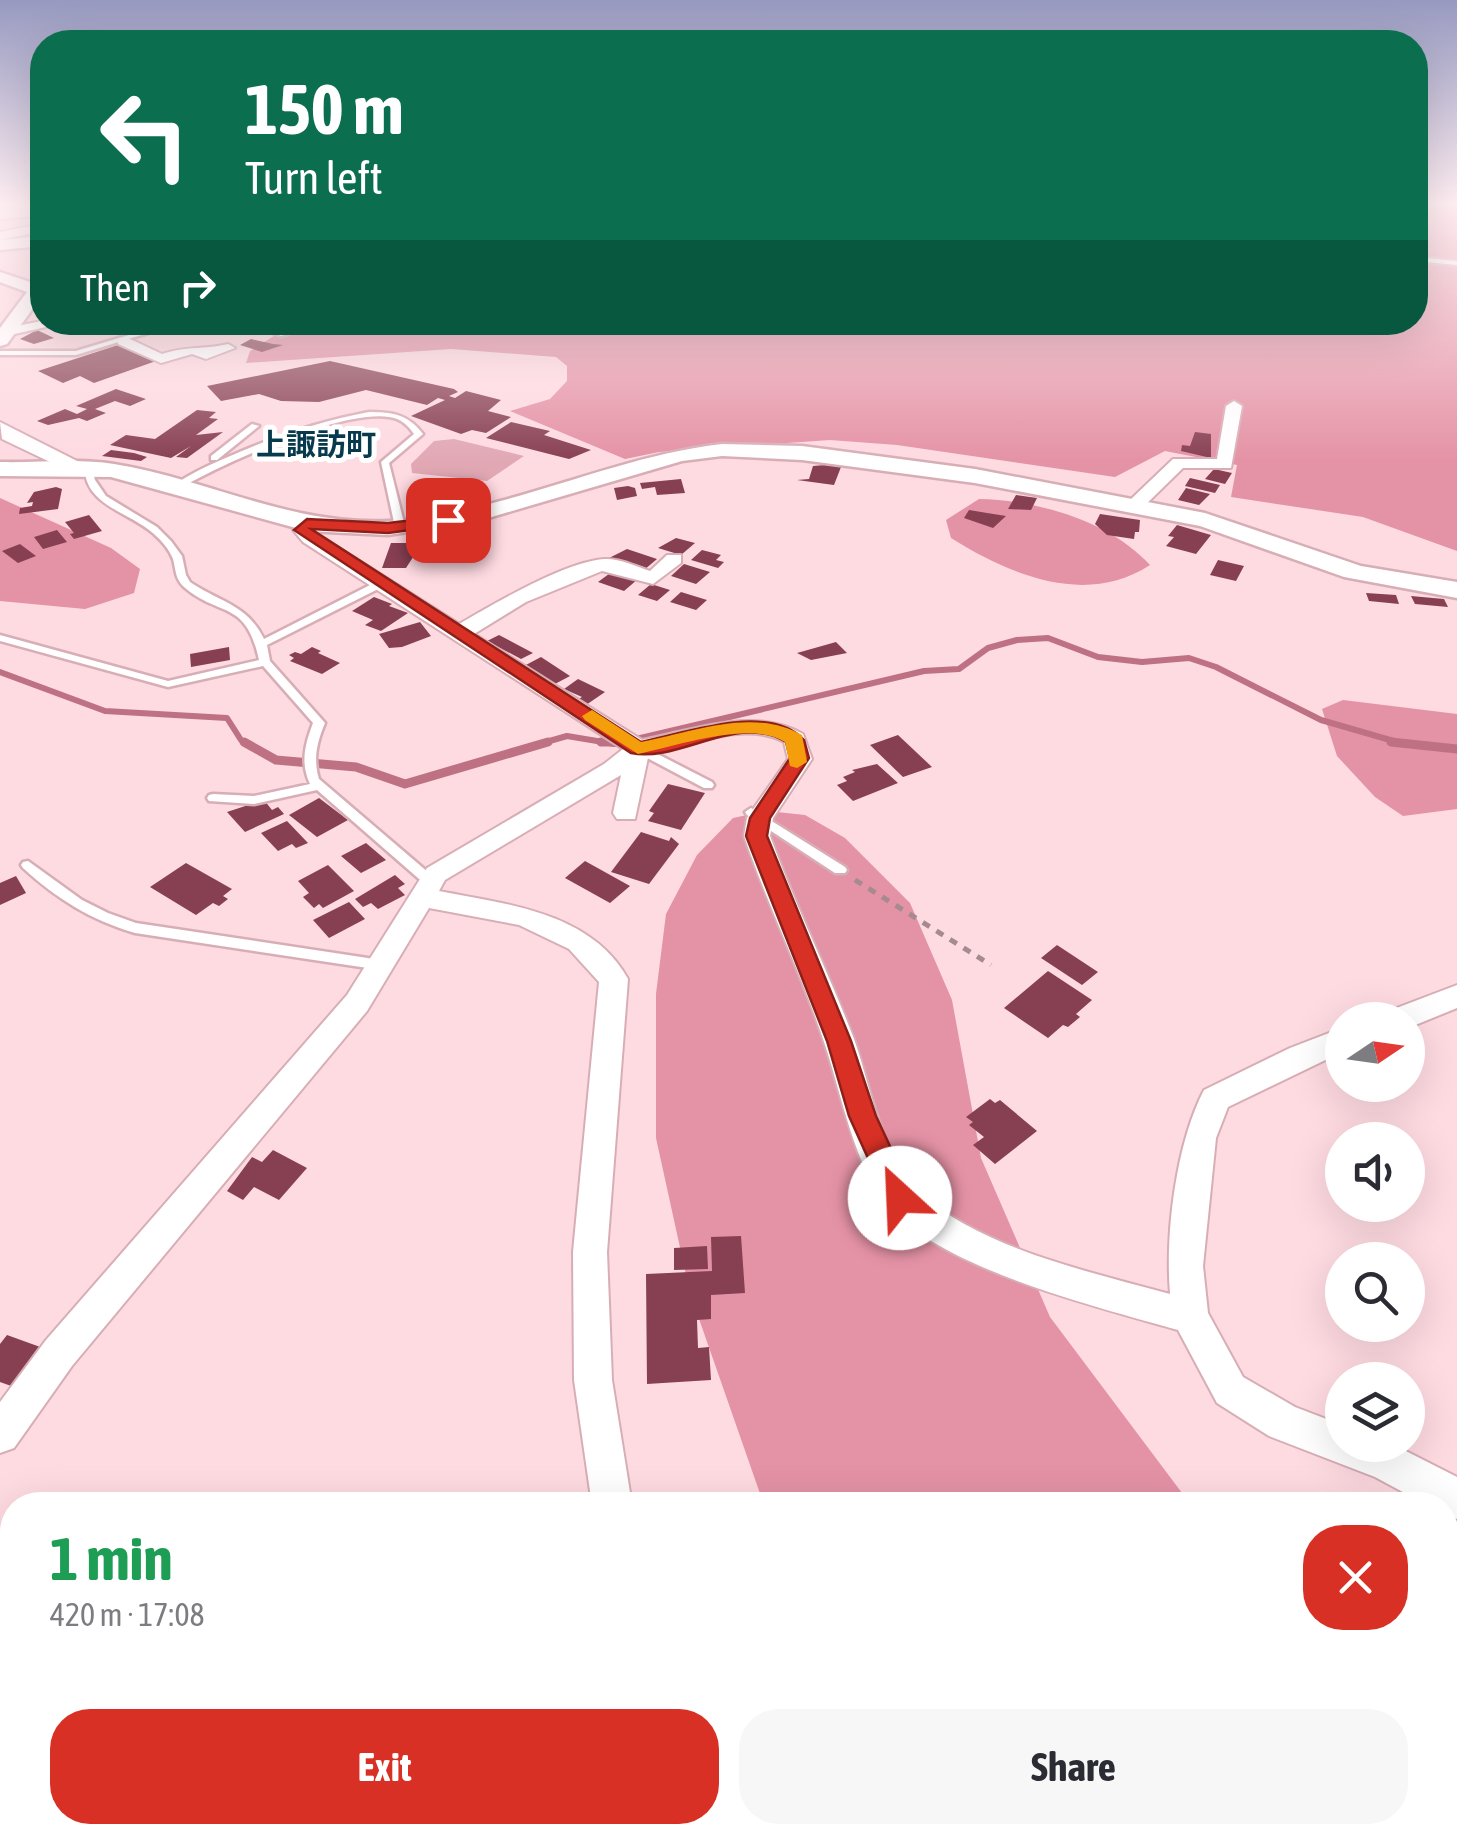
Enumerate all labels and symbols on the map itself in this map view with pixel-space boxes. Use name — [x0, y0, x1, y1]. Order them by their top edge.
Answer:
district label: 上諏訪町 — [256, 427, 376, 461]
pin — [406, 478, 491, 563]
north arrow — [1325, 1002, 1425, 1102]
position arrow — [848, 1146, 952, 1250]

